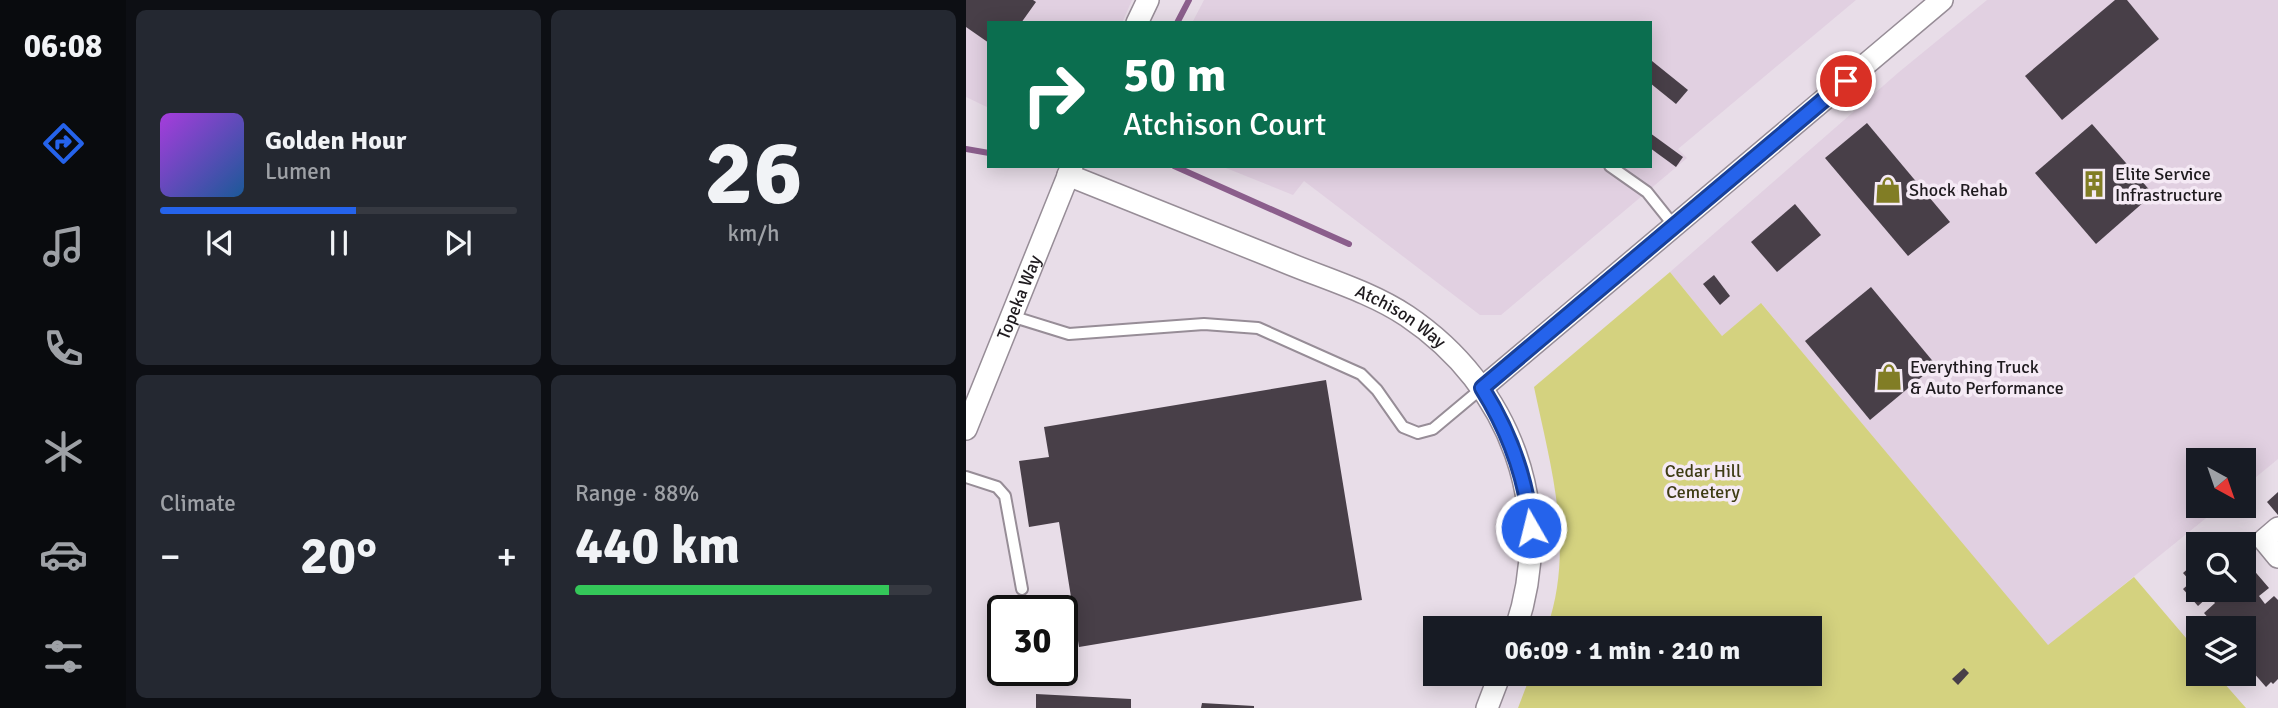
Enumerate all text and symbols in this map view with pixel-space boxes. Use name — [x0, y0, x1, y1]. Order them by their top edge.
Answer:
text: 06:08 — [24, 27, 102, 66]
text: 50 m — [1123, 45, 1226, 105]
icon: right — [1008, 49, 1099, 140]
pin — [1816, 51, 1876, 111]
icon: arrive — [1827, 62, 1865, 100]
text: Atchison Court — [1123, 105, 1326, 144]
text: 26 — [704, 117, 803, 230]
icon: directions — [39, 119, 88, 168]
text: Golden Hour — [265, 125, 406, 157]
text: Lumen — [265, 157, 331, 186]
place label: Elite Service Infrastructure — [2115, 163, 2223, 206]
building icon: Elite Service Infrastructure — [2079, 169, 2109, 199]
shop icon: Shock Rehab — [1873, 175, 1903, 205]
place label: Shock Rehab — [1909, 179, 2008, 201]
text: km/h — [727, 219, 780, 248]
icon: music — [39, 222, 88, 271]
icon: previous — [201, 224, 239, 262]
icon: pause — [320, 224, 358, 262]
icon: next — [439, 224, 477, 262]
street label: Topeka Way — [992, 251, 1046, 343]
street label: Atchison Way — [1352, 280, 1451, 353]
icon: phone — [39, 324, 88, 373]
place label: Everything Truck & Auto Performance — [1910, 356, 2064, 399]
shop icon: Everything Truck & Auto Performance — [1874, 362, 1904, 392]
icon: climate — [39, 427, 88, 476]
north arrow — [2186, 448, 2256, 518]
map controls — [2186, 448, 2256, 686]
park label: Cedar Hill Cemetery — [1665, 460, 1741, 503]
text: Range · 88% — [575, 479, 699, 508]
text: Climate — [160, 489, 236, 518]
position arrow — [1494, 491, 1568, 565]
text: 440 km — [575, 514, 740, 578]
text: 20° — [300, 524, 377, 588]
icon: car — [39, 530, 88, 579]
button: search — [2186, 532, 2256, 602]
text: − — [160, 533, 181, 580]
text: + — [496, 533, 517, 580]
speed limit sign: 30 — [987, 595, 1078, 686]
button: layers — [2186, 616, 2256, 686]
icon: filters — [39, 632, 88, 681]
text: 06:09 · 1 min · 210 m — [1505, 635, 1740, 667]

